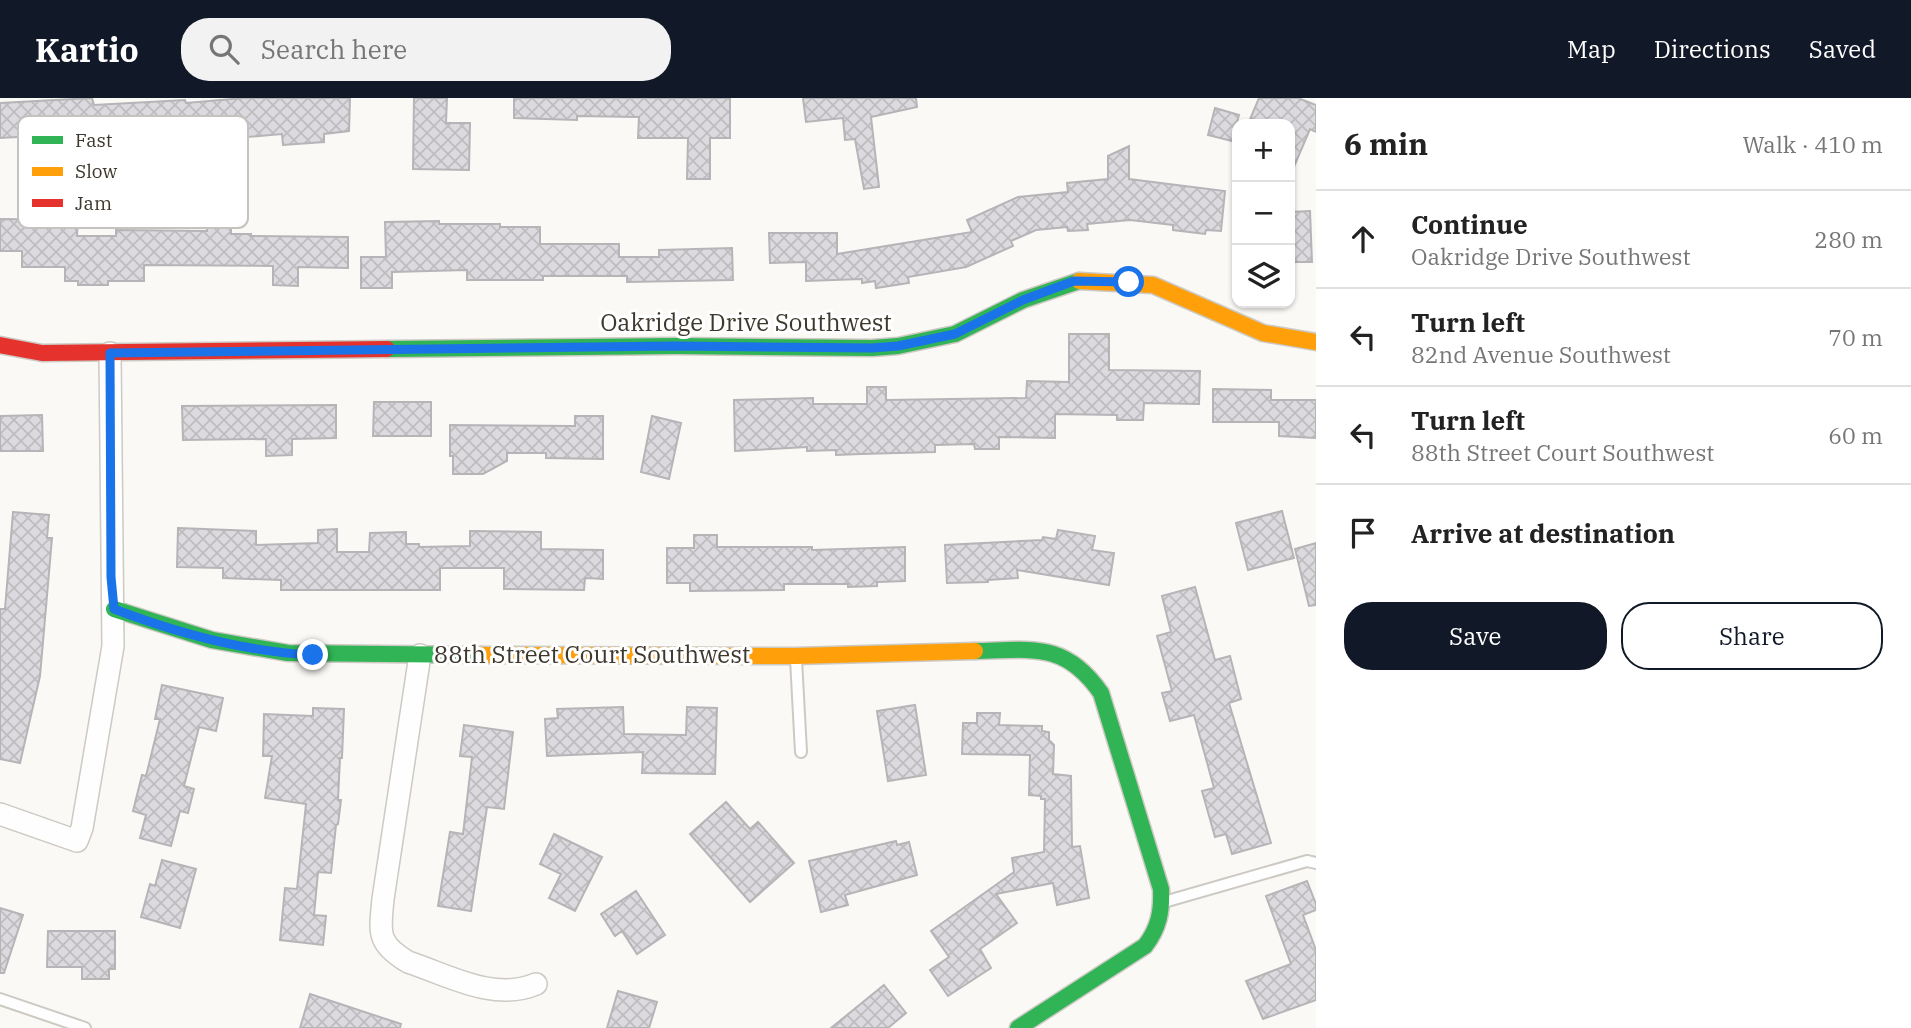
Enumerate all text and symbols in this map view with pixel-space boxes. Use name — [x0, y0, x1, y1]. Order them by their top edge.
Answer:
search box — [181, 18, 671, 81]
text: Kartio — [35, 28, 139, 71]
icon: search — [205, 30, 243, 68]
text: Search here — [261, 32, 407, 66]
text: Map — [1567, 33, 1616, 65]
text: Directions — [1654, 33, 1771, 65]
text: Saved — [1809, 33, 1876, 65]
legend — [18, 116, 248, 228]
map controls — [1232, 119, 1295, 308]
button: + — [1232, 119, 1295, 182]
text: 6 min — [1344, 124, 1428, 163]
text: Fast — [75, 128, 113, 152]
text: Walk · 410 m — [1742, 129, 1883, 159]
text: Slow — [75, 159, 117, 183]
button: − — [1232, 182, 1295, 245]
text: Jam — [75, 191, 112, 215]
text: Continue — [1411, 207, 1528, 241]
icon: ahead — [1344, 220, 1382, 258]
text: 280 m — [1814, 224, 1883, 254]
text: Oakridge Drive Southwest — [1411, 241, 1691, 271]
button: layers — [1232, 245, 1295, 308]
route start — [1113, 266, 1144, 297]
text: Turn left — [1411, 305, 1525, 339]
street label: Oakridge Drive Southwest — [600, 306, 892, 338]
icon: left — [1344, 318, 1382, 356]
text: 70 m — [1828, 322, 1883, 352]
text: 82nd Avenue Southwest — [1411, 339, 1671, 369]
text: Turn left — [1411, 403, 1525, 437]
icon: left — [1344, 416, 1382, 454]
text: 60 m — [1828, 420, 1883, 450]
text: 88th Street Court Southwest — [1411, 437, 1714, 467]
icon: arrive — [1344, 514, 1382, 552]
text: Arrive at destination — [1411, 516, 1675, 550]
button: Save — [1344, 602, 1607, 670]
button: Share — [1621, 602, 1883, 670]
street label: 88th Street Court Southwest — [434, 638, 750, 670]
route end — [297, 639, 328, 670]

